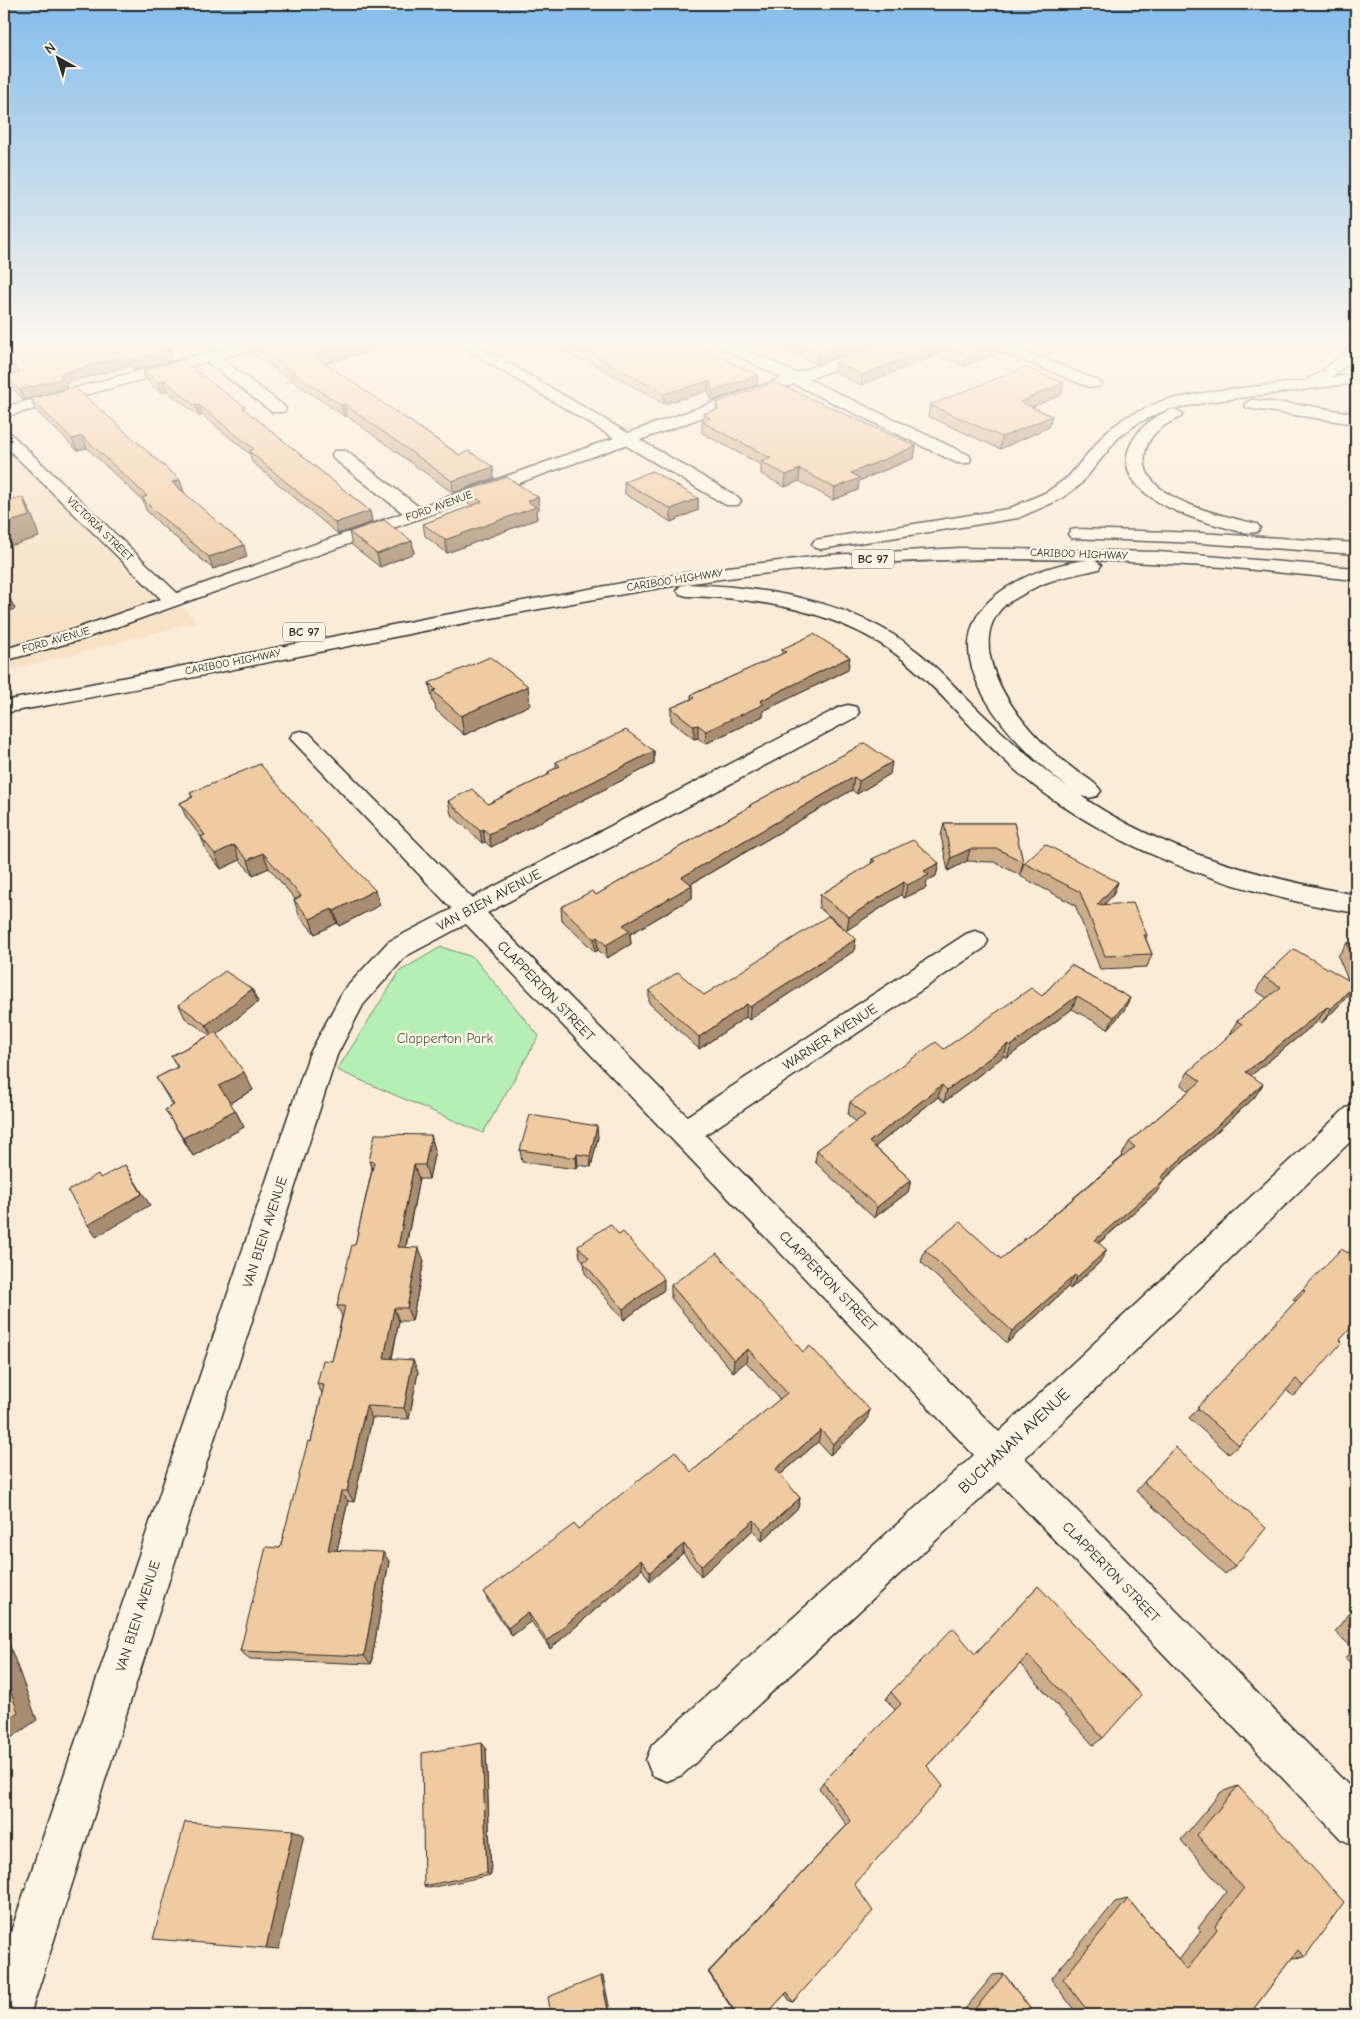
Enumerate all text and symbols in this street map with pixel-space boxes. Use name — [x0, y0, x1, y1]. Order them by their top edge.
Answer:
north arrow — [32, 32, 82, 82]
text: N — [41, 39, 59, 58]
street label: FORD AVENUE — [404, 488, 475, 524]
street label: VICTORIA STREET — [64, 494, 136, 564]
street label: CARIBOO HIGHWAY — [1030, 546, 1128, 562]
road number: BC 97 — [852, 550, 894, 568]
street label: CARIBOO HIGHWAY — [626, 566, 725, 594]
road number: BC 97 — [283, 622, 325, 642]
street label: FORD AVENUE — [20, 624, 92, 656]
street label: CARIBOO HIGHWAY — [184, 646, 283, 678]
street label: VAN BIEN AVENUE — [434, 865, 544, 935]
street label: CLAPPERTON STREET — [494, 937, 599, 1045]
street label: WARNER AVENUE — [780, 1000, 880, 1074]
park label: Clapperton Park — [397, 1030, 494, 1047]
street label: VAN BIEN AVENUE — [239, 1174, 291, 1290]
street label: CLAPPERTON STREET — [776, 1227, 881, 1335]
street label: BUCHANAN AVENUE — [955, 1385, 1074, 1497]
street label: CLAPPERTON STREET — [1059, 1518, 1164, 1626]
street label: VAN BIEN AVENUE — [112, 1558, 164, 1674]

